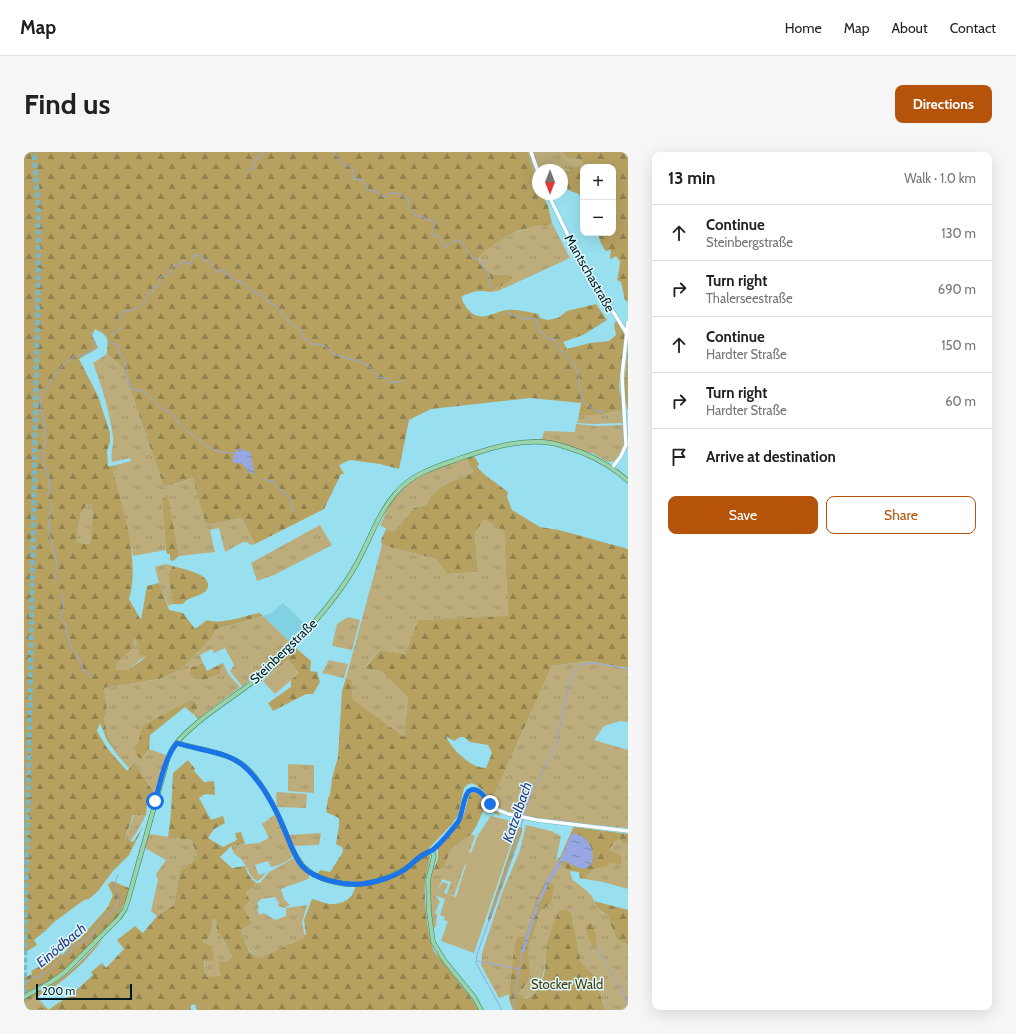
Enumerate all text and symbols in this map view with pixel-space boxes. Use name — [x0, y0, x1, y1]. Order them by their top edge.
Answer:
text: Map — [20, 16, 56, 39]
text: Home — [785, 19, 822, 37]
text: Map — [844, 19, 869, 37]
text: About — [891, 19, 928, 37]
text: Contact — [950, 19, 996, 37]
button: Directions — [895, 85, 992, 123]
text: Find us — [24, 87, 110, 121]
north arrow — [532, 164, 568, 200]
map controls — [580, 164, 616, 236]
button: + — [580, 164, 616, 200]
text: 13 min — [668, 168, 716, 188]
text: Walk · 1.0 km — [904, 170, 976, 186]
button: − — [580, 200, 616, 236]
text: Continue — [706, 216, 765, 234]
icon: ahead — [668, 222, 690, 244]
text: 130 m — [941, 225, 976, 241]
street label: Mantschastraße — [561, 231, 619, 315]
text: Steinbergstraße — [706, 234, 793, 250]
text: Turn right — [706, 272, 767, 290]
icon: right — [668, 278, 690, 300]
text: 690 m — [938, 281, 976, 297]
text: Thalerseestraße — [706, 290, 793, 306]
text: Continue — [706, 328, 765, 346]
icon: ahead — [668, 334, 690, 356]
text: 150 m — [941, 337, 976, 353]
text: Hardter Straße — [706, 346, 787, 362]
text: Turn right — [706, 384, 767, 402]
icon: right — [668, 390, 690, 412]
text: 60 m — [945, 393, 976, 409]
text: Hardter Straße — [706, 402, 787, 418]
icon: arrive — [668, 446, 690, 468]
text: Arrive at destination — [706, 448, 836, 466]
button: Save — [668, 496, 818, 534]
button: Share — [826, 496, 976, 534]
street label: Steinbergstraße — [246, 615, 320, 687]
water label: Katzelbach — [498, 779, 536, 845]
route start — [146, 792, 164, 810]
route end — [481, 795, 499, 813]
water label: Einödbach — [32, 919, 90, 971]
park label: Stocker Wald — [531, 976, 603, 992]
scale bar — [36, 982, 132, 1001]
text: 200 m — [42, 984, 75, 998]

